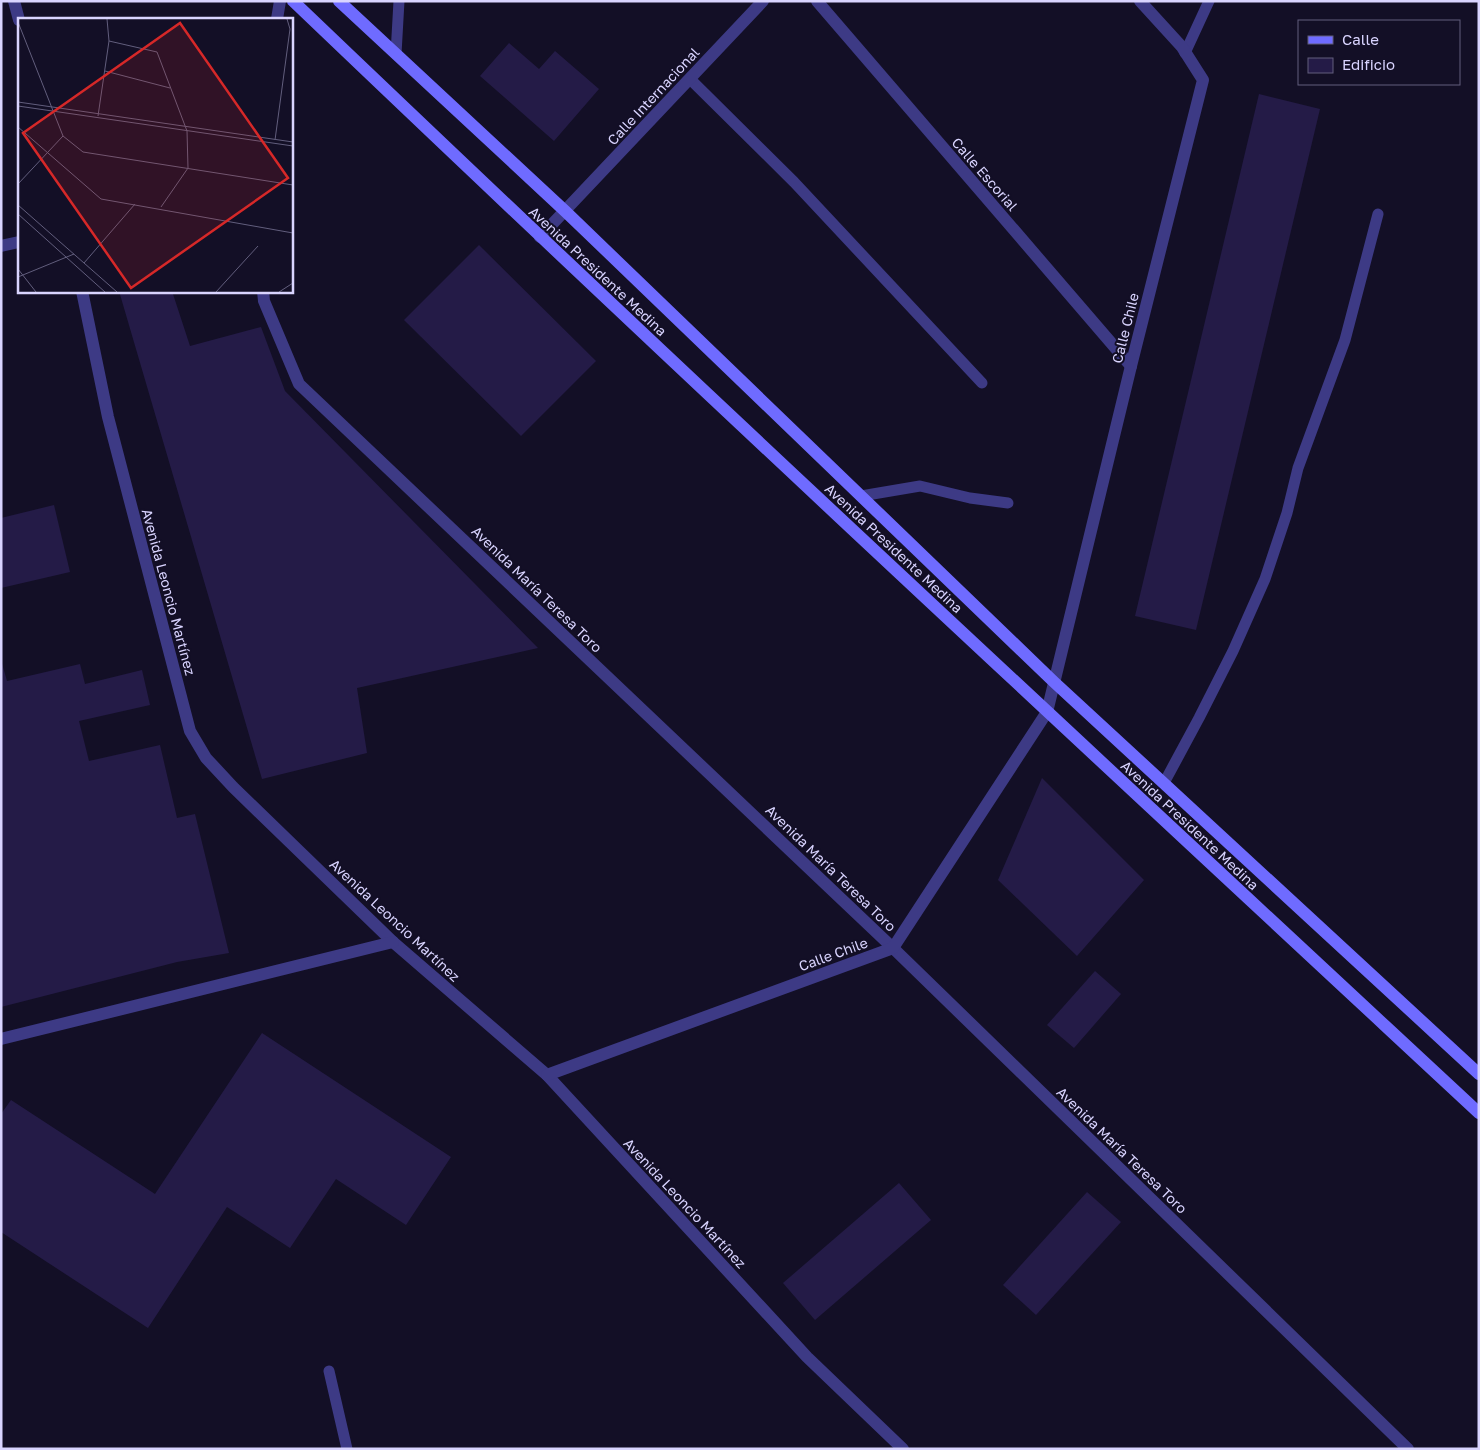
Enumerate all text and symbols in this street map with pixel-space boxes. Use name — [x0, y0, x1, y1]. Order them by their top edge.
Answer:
inset map — [18, 18, 292, 292]
legend — [1298, 20, 1460, 85]
text: Calle — [1342, 30, 1379, 48]
street label: Calle Internacional — [603, 44, 703, 148]
text: Edificio — [1342, 55, 1395, 73]
street label: Calle Escorial — [949, 134, 1021, 214]
street label: Avenida Presidente Medina — [526, 203, 670, 339]
street label: Calle Chile — [1108, 291, 1142, 365]
street label: Avenida Presidente Medina — [822, 480, 966, 616]
street label: Avenida Leoncio Martínez — [139, 507, 199, 677]
street label: Avenida María Teresa Toro — [468, 522, 606, 656]
street label: Avenida Presidente Medina — [1118, 757, 1262, 893]
street label: Avenida María Teresa Toro — [762, 801, 900, 935]
street label: Avenida Leoncio Martínez — [326, 855, 464, 985]
street label: Calle Chile — [796, 934, 870, 974]
street label: Avenida María Teresa Toro — [1053, 1083, 1191, 1217]
street label: Avenida Leoncio Martínez — [620, 1134, 750, 1272]

